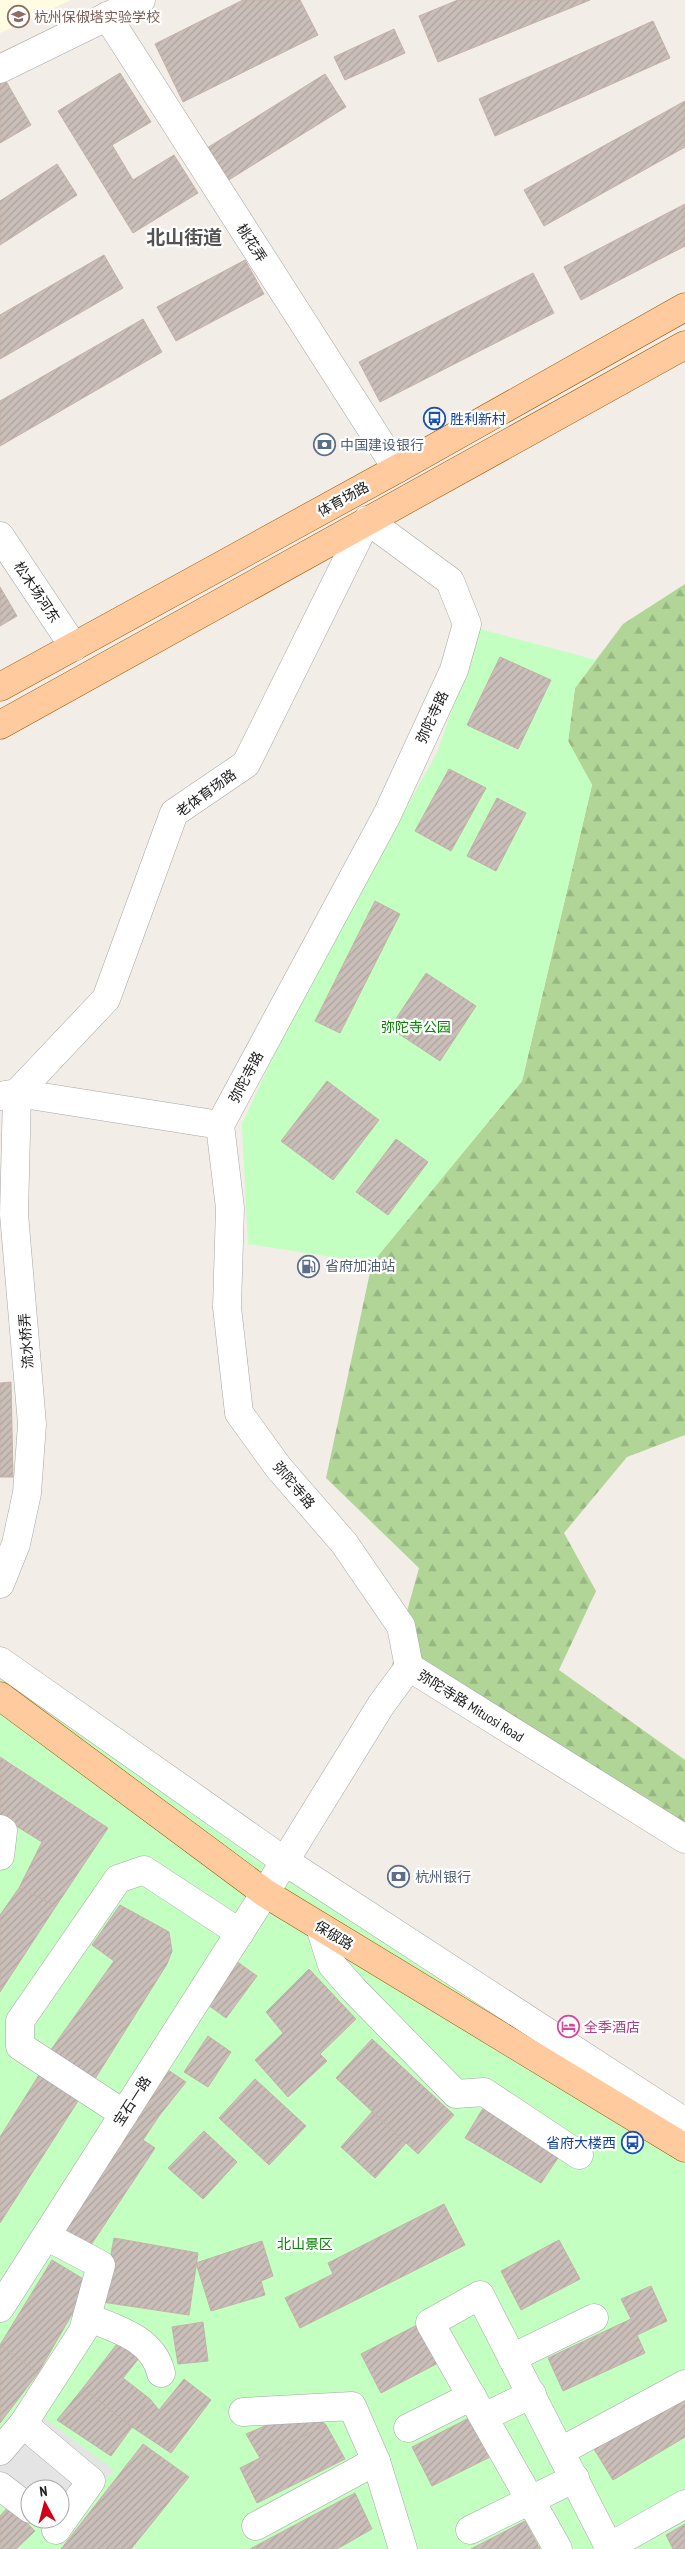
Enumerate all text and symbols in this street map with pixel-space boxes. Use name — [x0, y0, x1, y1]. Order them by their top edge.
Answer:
school or university icon: 杭州保俶塔实验学校 — [6, 5, 30, 29]
place label: 杭州保俶塔实验学校 — [34, 8, 160, 26]
street label: 桃花弄 — [233, 220, 271, 266]
district label: 北山街道 — [146, 225, 222, 249]
bus stop icon: 胜利新村 — [422, 407, 446, 431]
place label: 胜利新村 — [450, 410, 506, 428]
bank icon: 中国建设银行 — [312, 433, 336, 457]
place label: 中国建设银行 — [340, 436, 424, 454]
street label: 体育场路 — [314, 478, 372, 520]
street label: 松木场河东 — [10, 558, 64, 626]
street label: 弥陀寺路 — [412, 688, 452, 746]
street label: 老体育场路 — [172, 765, 240, 821]
park label: 弥陀寺公园 — [381, 1018, 451, 1036]
street label: 弥陀寺路 — [225, 1048, 267, 1106]
fuel station icon: 省府加油站 — [297, 1254, 321, 1278]
place label: 省府加油站 — [325, 1257, 395, 1275]
street label: 流水桥弄 — [15, 1312, 37, 1370]
street label: 弥陀寺路 — [269, 1458, 319, 1512]
street label: 弥陀寺路 Mituosi Road — [415, 1666, 527, 1746]
bank icon: 杭州银行 — [387, 1865, 411, 1889]
place label: 杭州银行 — [415, 1868, 471, 1886]
street label: 保俶路 — [311, 1916, 357, 1954]
hotel icon: 全季酒店 — [556, 2015, 580, 2039]
place label: 全季酒店 — [584, 2018, 640, 2036]
street label: 宝石一路 — [109, 2073, 155, 2129]
bus stop icon: 省府大楼西 — [620, 2131, 644, 2155]
place label: 省府大楼西 — [546, 2134, 616, 2152]
park label: 北山景区 — [277, 2235, 333, 2253]
north arrow — [20, 2479, 70, 2529]
text: N — [39, 2482, 48, 2500]

